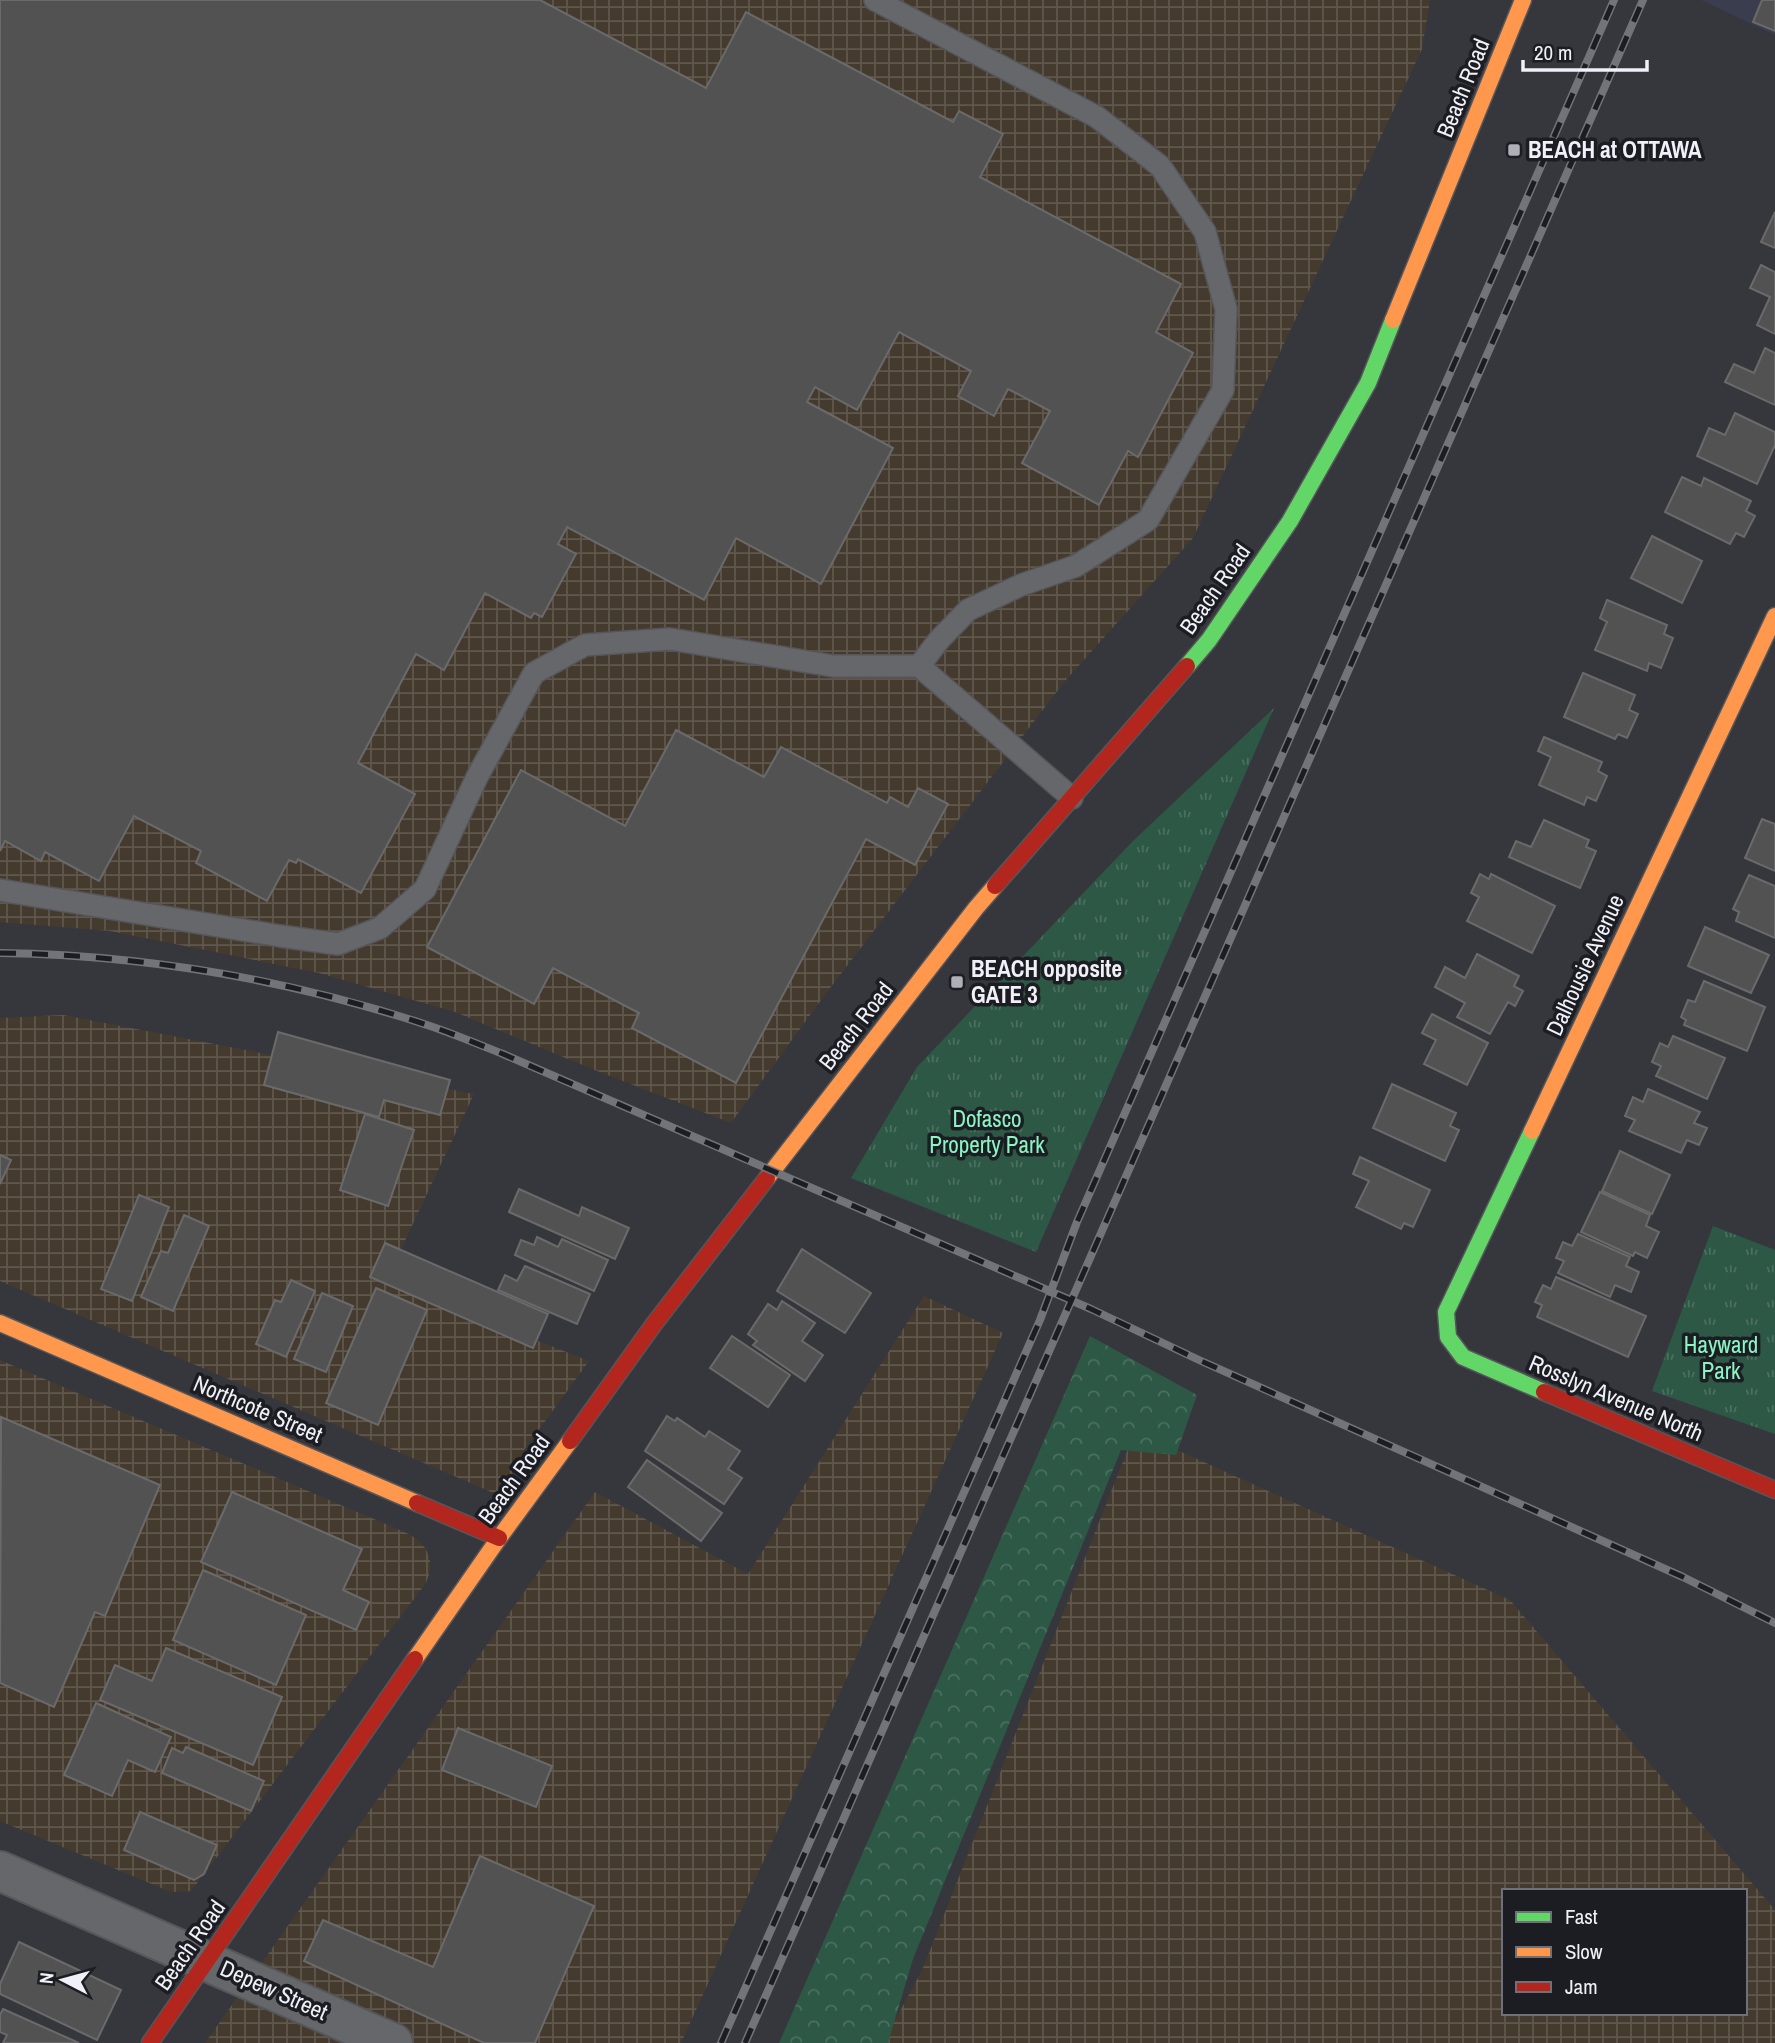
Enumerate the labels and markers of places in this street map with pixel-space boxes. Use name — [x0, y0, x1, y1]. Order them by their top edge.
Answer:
place label: BEACH at OTTAWA — [1528, 134, 1702, 165]
marker: BEACH at OTTAWA — [1506, 142, 1522, 158]
place label: BEACH opposite GATE 3 — [971, 953, 1122, 1010]
marker: BEACH opposite GATE 3 — [949, 974, 965, 990]

